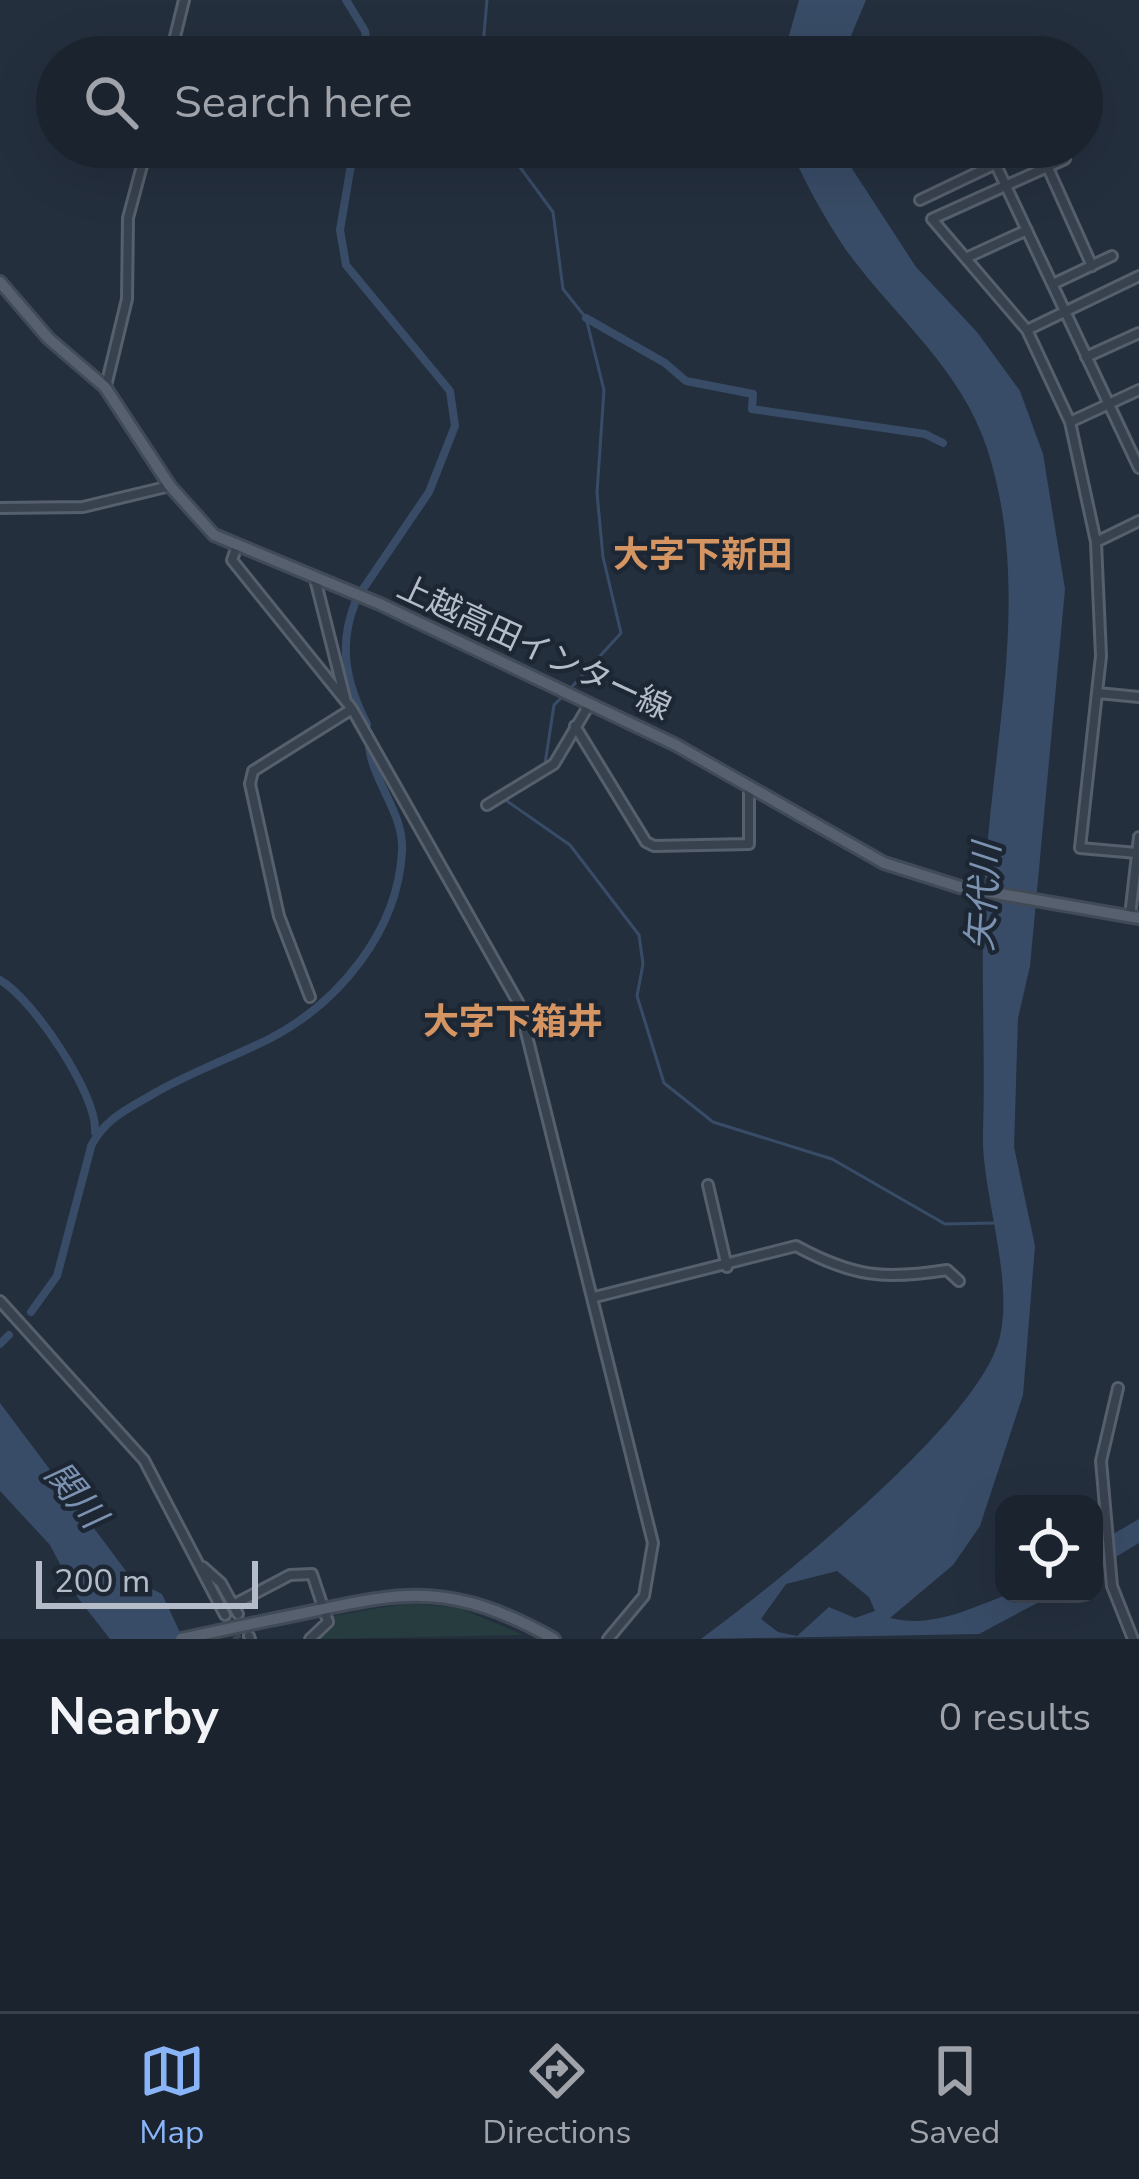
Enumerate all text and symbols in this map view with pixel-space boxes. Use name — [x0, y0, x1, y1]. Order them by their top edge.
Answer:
search box — [36, 36, 1103, 168]
icon: search — [78, 69, 144, 135]
text: Search here — [174, 72, 413, 133]
district label: 大字下新田 — [613, 531, 793, 580]
street label: 上越高田インター線 — [390, 565, 678, 731]
water label: 矢代川 — [956, 837, 1012, 953]
district label: 大字下箱井 — [423, 998, 603, 1047]
water label: 関川 — [33, 1452, 119, 1541]
map controls — [995, 1495, 1103, 1603]
button: locate — [995, 1495, 1103, 1603]
scale bar — [36, 1555, 258, 1608]
text: 200 m — [54, 1559, 150, 1604]
text: Nearby — [48, 1682, 219, 1752]
text: 0 results — [939, 1691, 1091, 1744]
tab: Map — [139, 2038, 205, 2155]
tab: Directions — [483, 2038, 631, 2155]
tab: Saved — [909, 2038, 1000, 2155]

